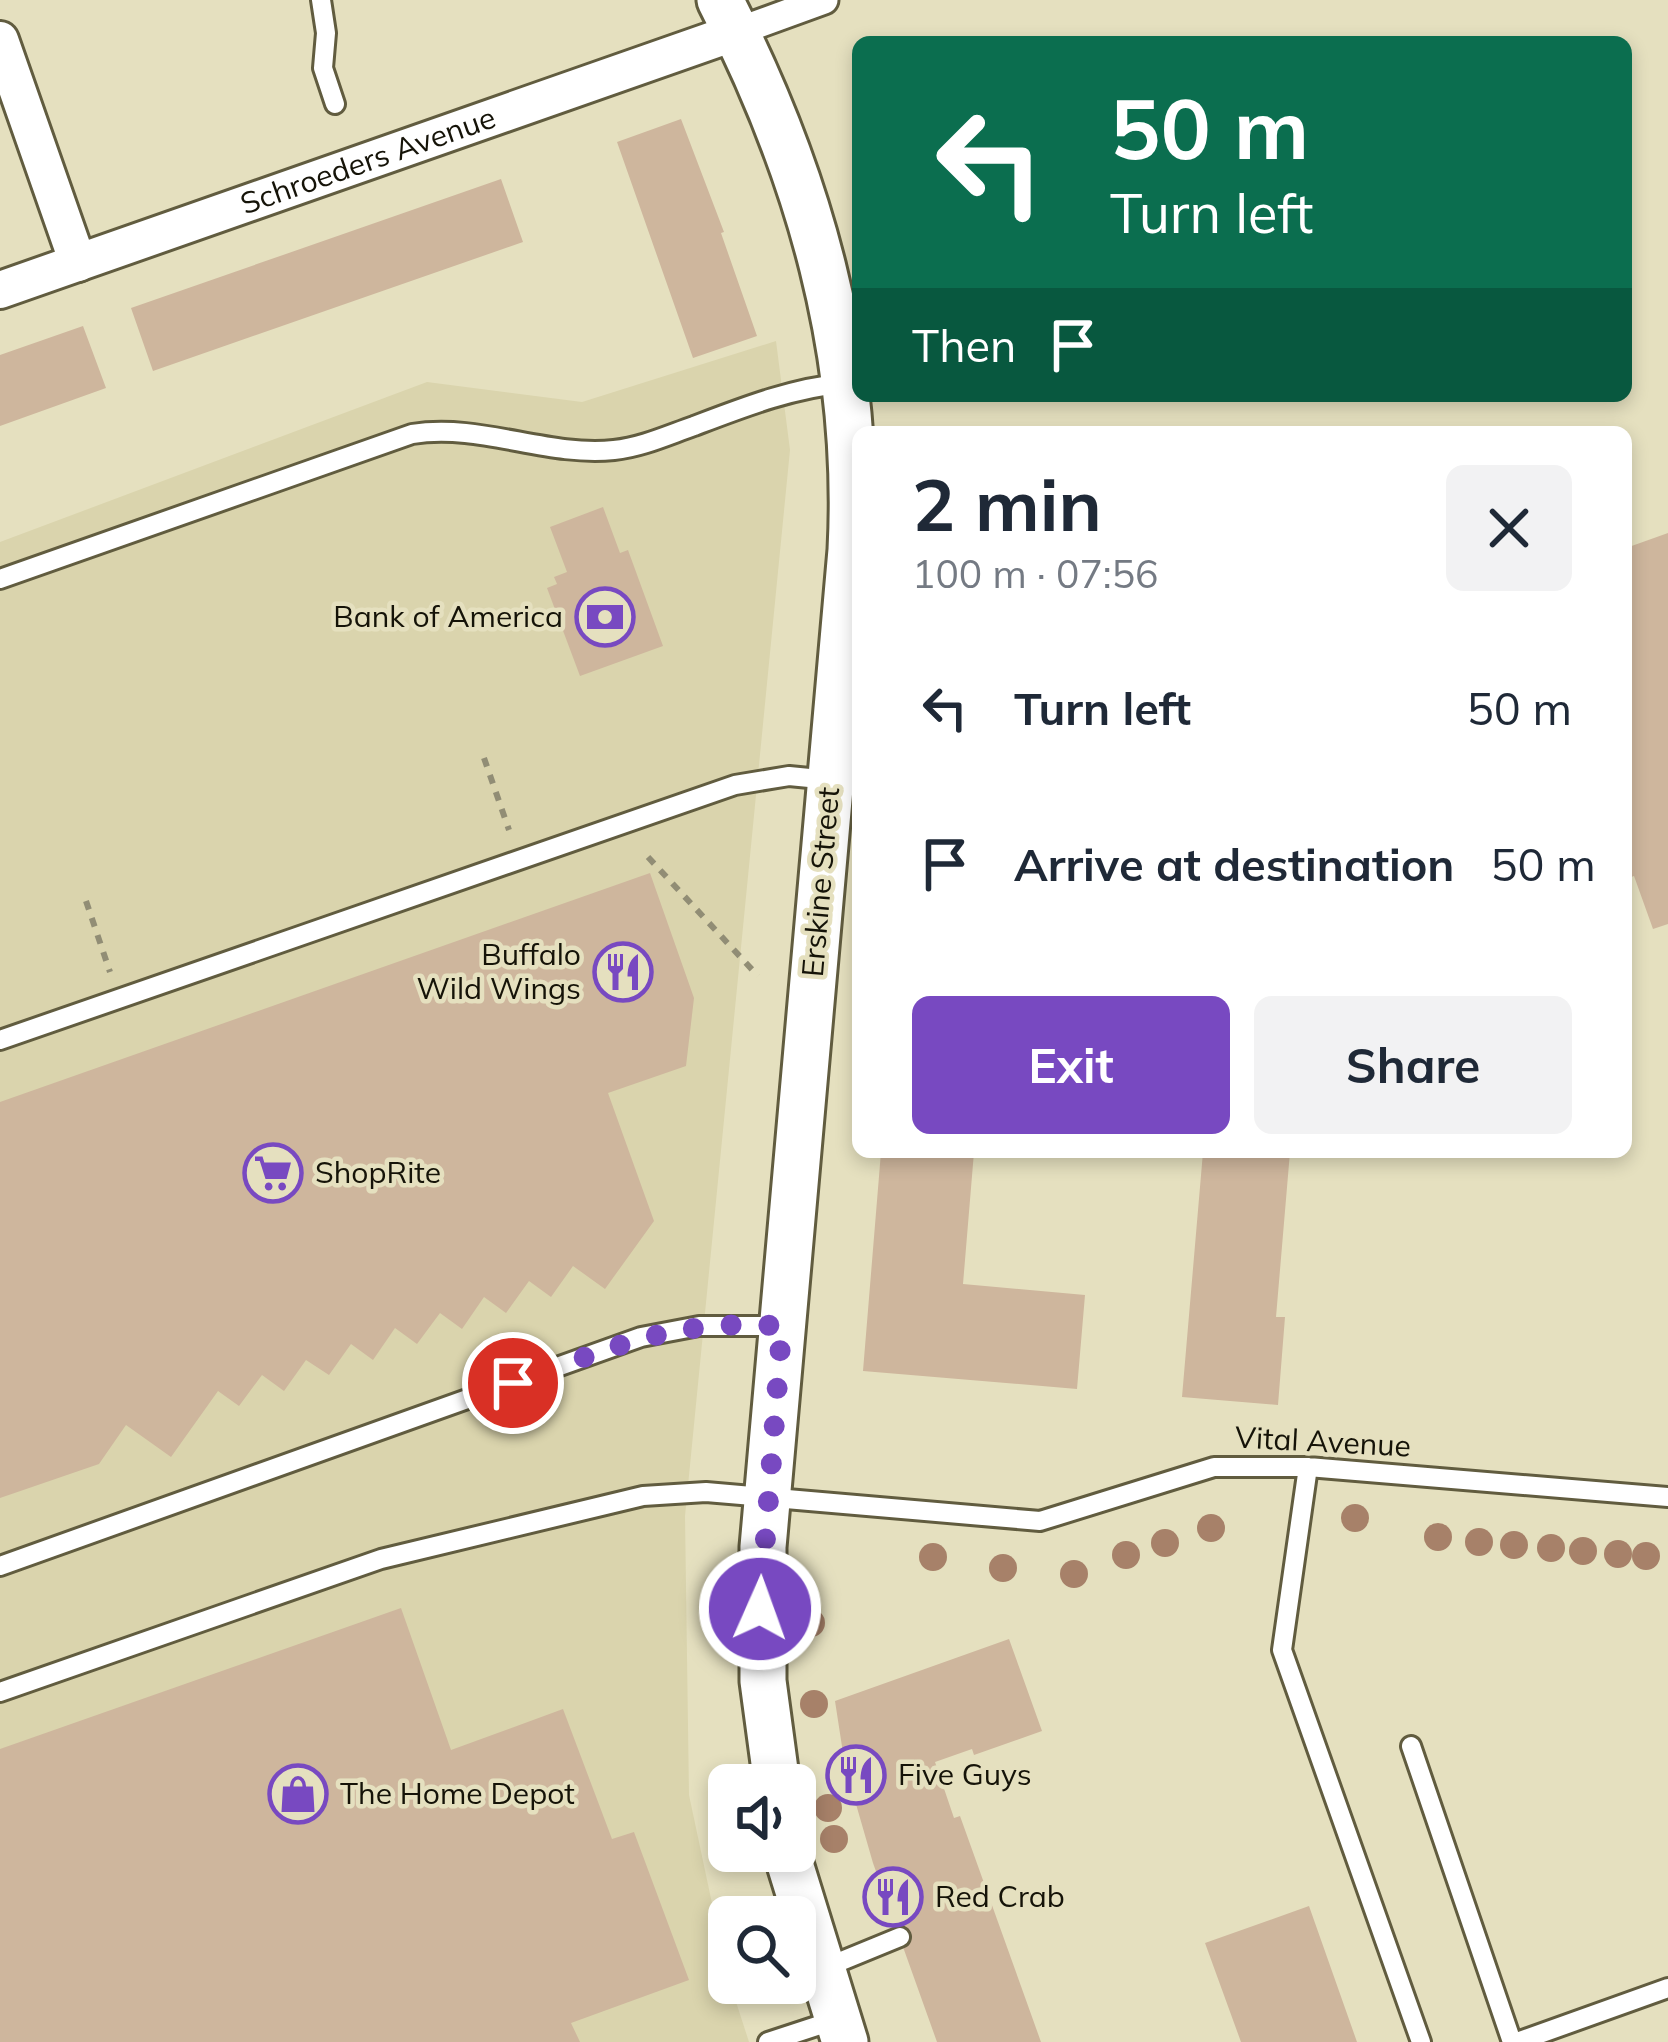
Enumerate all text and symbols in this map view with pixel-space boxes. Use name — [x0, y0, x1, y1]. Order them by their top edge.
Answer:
text: 50 m — [1110, 75, 1309, 180]
icon: left — [912, 84, 1068, 240]
street label: Schroeders Avenue — [235, 98, 500, 222]
text: Turn left — [1110, 179, 1313, 247]
icon: arrive — [1040, 312, 1106, 378]
text: Then — [912, 317, 1016, 373]
text: 2 min — [912, 459, 1102, 549]
button: close — [1446, 465, 1572, 591]
text: 100 m · 07:56 — [912, 549, 1158, 598]
bank icon: Bank of America — [574, 586, 636, 648]
place label: Bank of America — [333, 597, 563, 635]
icon: left — [912, 675, 978, 741]
text: Turn left — [1014, 680, 1191, 736]
text: 50 m — [1467, 680, 1572, 736]
street label: Erskine Street — [793, 785, 847, 978]
icon: arrive — [912, 831, 978, 897]
text: Arrive at destination — [1014, 836, 1454, 892]
text: 50 m — [1490, 836, 1596, 892]
place label: Buffalo Wild Wings — [416, 935, 581, 1007]
restaurant icon: Buffalo Wild Wings — [592, 941, 654, 1003]
button: Exit — [912, 996, 1230, 1134]
button: Share — [1254, 996, 1572, 1134]
supermarket icon: ShopRite — [242, 1142, 304, 1204]
place label: ShopRite — [315, 1153, 441, 1191]
pin — [462, 1332, 564, 1434]
icon: arrive — [480, 1350, 546, 1416]
street label: Vital Avenue — [1234, 1417, 1412, 1465]
position arrow — [697, 1546, 823, 1672]
restaurant icon: Five Guys — [825, 1744, 887, 1806]
place label: Five Guys — [898, 1755, 1032, 1793]
shop icon: The Home Depot — [267, 1763, 329, 1825]
map controls — [708, 1764, 816, 2004]
button: sound — [708, 1764, 816, 1872]
place label: The Home Depot — [340, 1774, 575, 1812]
restaurant icon: Red Crab — [862, 1866, 924, 1928]
place label: Red Crab — [935, 1877, 1065, 1915]
button: search — [708, 1896, 816, 2004]

